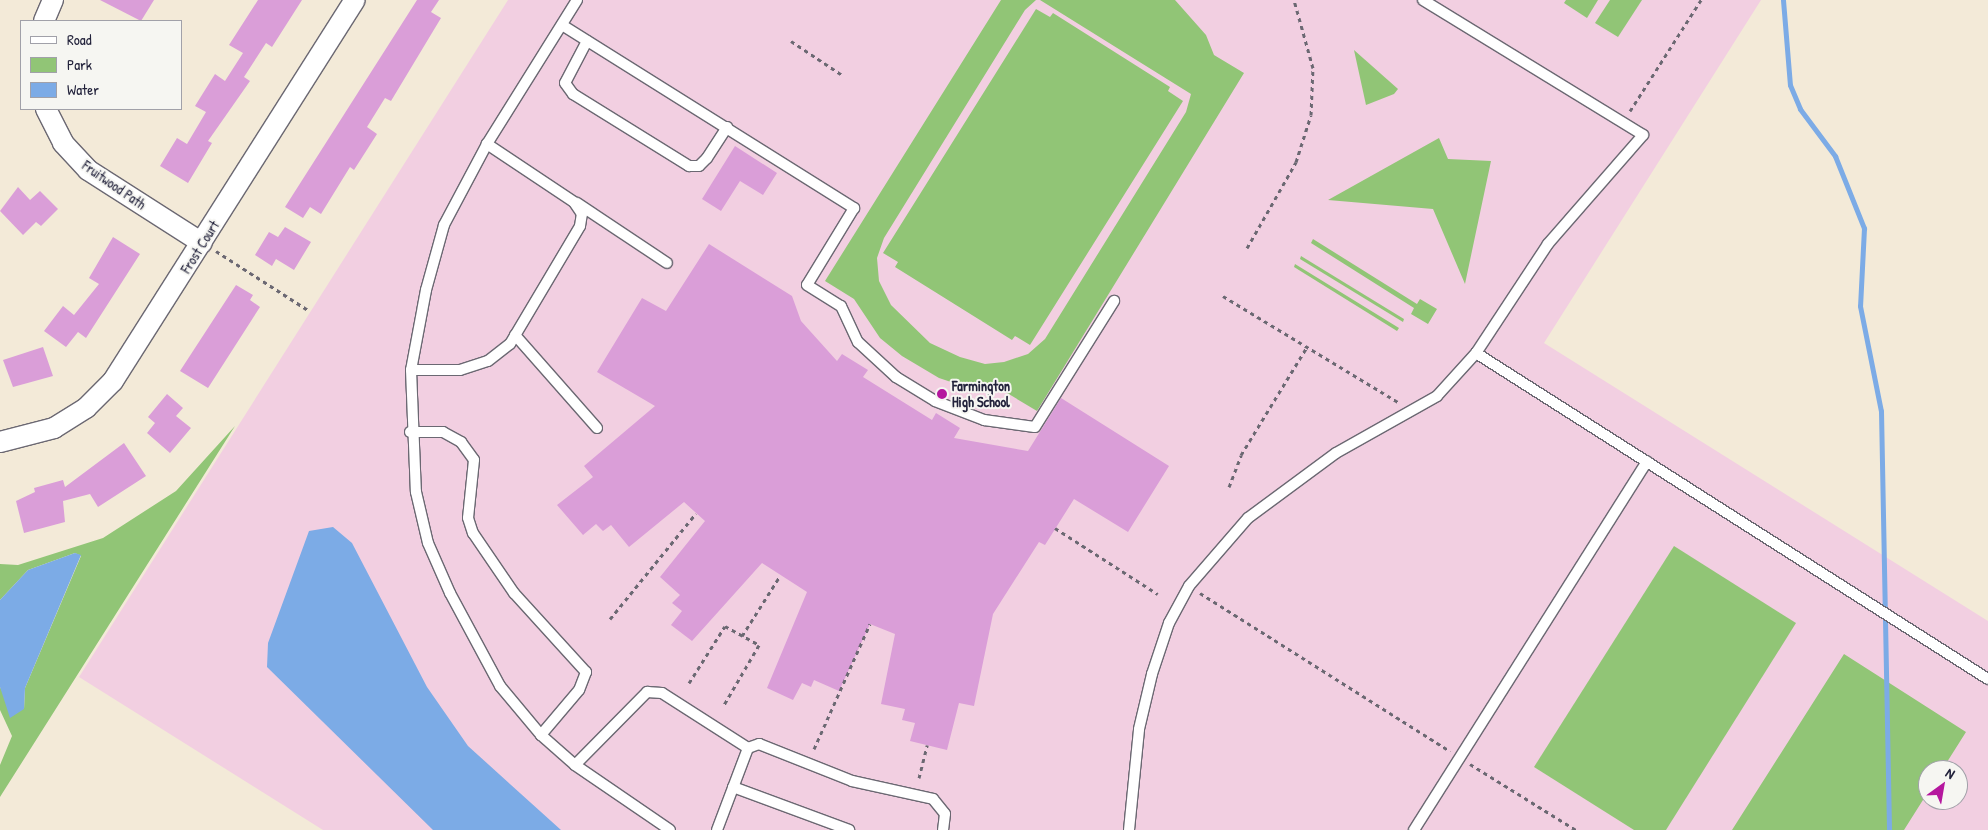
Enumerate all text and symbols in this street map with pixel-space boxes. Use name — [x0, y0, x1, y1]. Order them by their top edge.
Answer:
legend — [20, 20, 182, 110]
text: Road — [67, 29, 92, 50]
text: Park — [67, 54, 92, 75]
text: Water — [67, 79, 99, 100]
street label: Fruitwood Path — [79, 157, 149, 213]
street label: Frost Court — [177, 218, 223, 276]
place label: Farmington High School — [952, 378, 1010, 411]
marker: Farmington High School — [936, 388, 948, 400]
north arrow — [1918, 760, 1968, 810]
text: N — [1942, 763, 1959, 783]

